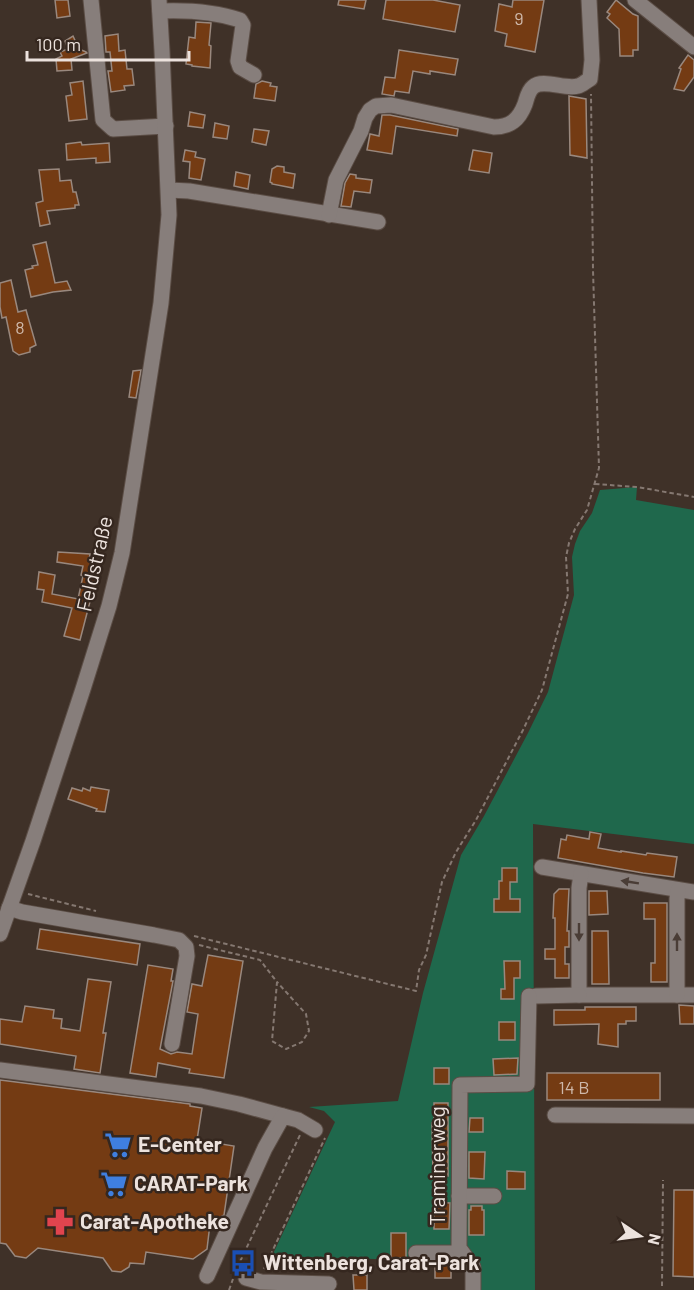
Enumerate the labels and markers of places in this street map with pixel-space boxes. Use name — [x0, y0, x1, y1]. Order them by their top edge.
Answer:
supermarket icon: E-Center — [103, 1130, 133, 1160]
place label: E-Center — [138, 1131, 222, 1156]
supermarket icon: CARAT-Park — [99, 1169, 129, 1199]
place label: CARAT-Park — [134, 1170, 248, 1195]
pharmacy icon: Carat-Apotheke — [45, 1207, 75, 1237]
place label: Carat-Apotheke — [80, 1208, 229, 1233]
bus stop icon: Wittenberg, Carat-Park — [228, 1248, 258, 1278]
place label: Wittenberg, Carat-Park — [263, 1249, 480, 1274]

